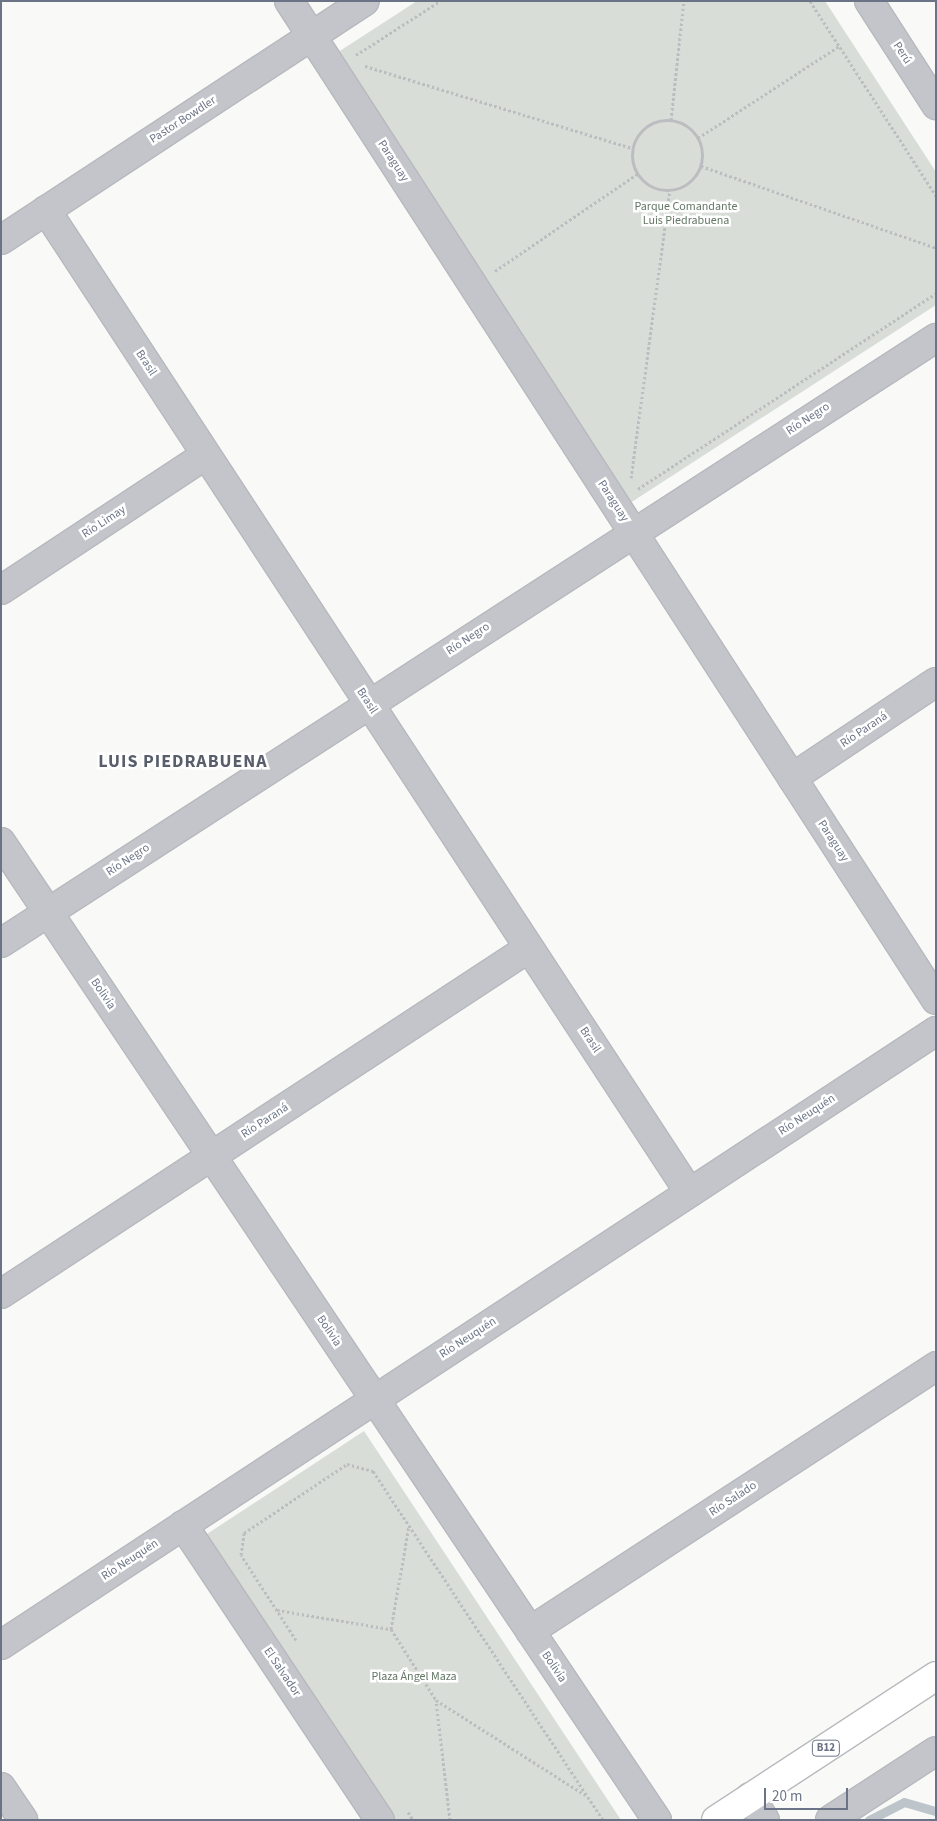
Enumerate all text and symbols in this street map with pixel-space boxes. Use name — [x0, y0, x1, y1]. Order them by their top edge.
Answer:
street label: Perú — [890, 39, 914, 67]
street label: Pastor Bowdler — [147, 93, 219, 147]
street label: Paraguay — [374, 138, 412, 184]
park label: Parque Comandante Luis Piedrabuena — [635, 200, 737, 228]
street label: Brasil — [132, 347, 160, 379]
street label: Río Negro — [784, 400, 832, 438]
street label: Paraguay — [594, 478, 632, 524]
street label: Río Limay — [80, 503, 128, 541]
street label: Río Negro — [444, 620, 492, 658]
street label: Brasil — [353, 685, 381, 717]
street label: Río Paraná — [838, 709, 890, 751]
district label: LUIS PIEDRABUENA — [96, 751, 270, 773]
street label: Paraguay — [814, 818, 852, 864]
street label: Río Negro — [104, 841, 152, 879]
street label: Bolivia — [87, 976, 119, 1012]
street label: Brasil — [576, 1024, 604, 1056]
street label: Río Neuquén — [776, 1091, 838, 1139]
street label: Río Paraná — [239, 1100, 291, 1142]
street label: Bolivia — [313, 1313, 345, 1349]
street label: Río Neuquén — [437, 1314, 499, 1362]
street label: Río Salado — [707, 1478, 759, 1520]
street label: Río Neuquén — [99, 1536, 161, 1584]
street label: El Salvador — [260, 1645, 304, 1699]
street label: Bolivia — [538, 1649, 570, 1685]
park label: Plaza Ángel Maza — [371, 1670, 457, 1684]
road number: B12 — [811, 1740, 841, 1756]
scale bar — [767, 1778, 851, 1810]
text: 20 m — [772, 1786, 802, 1807]

